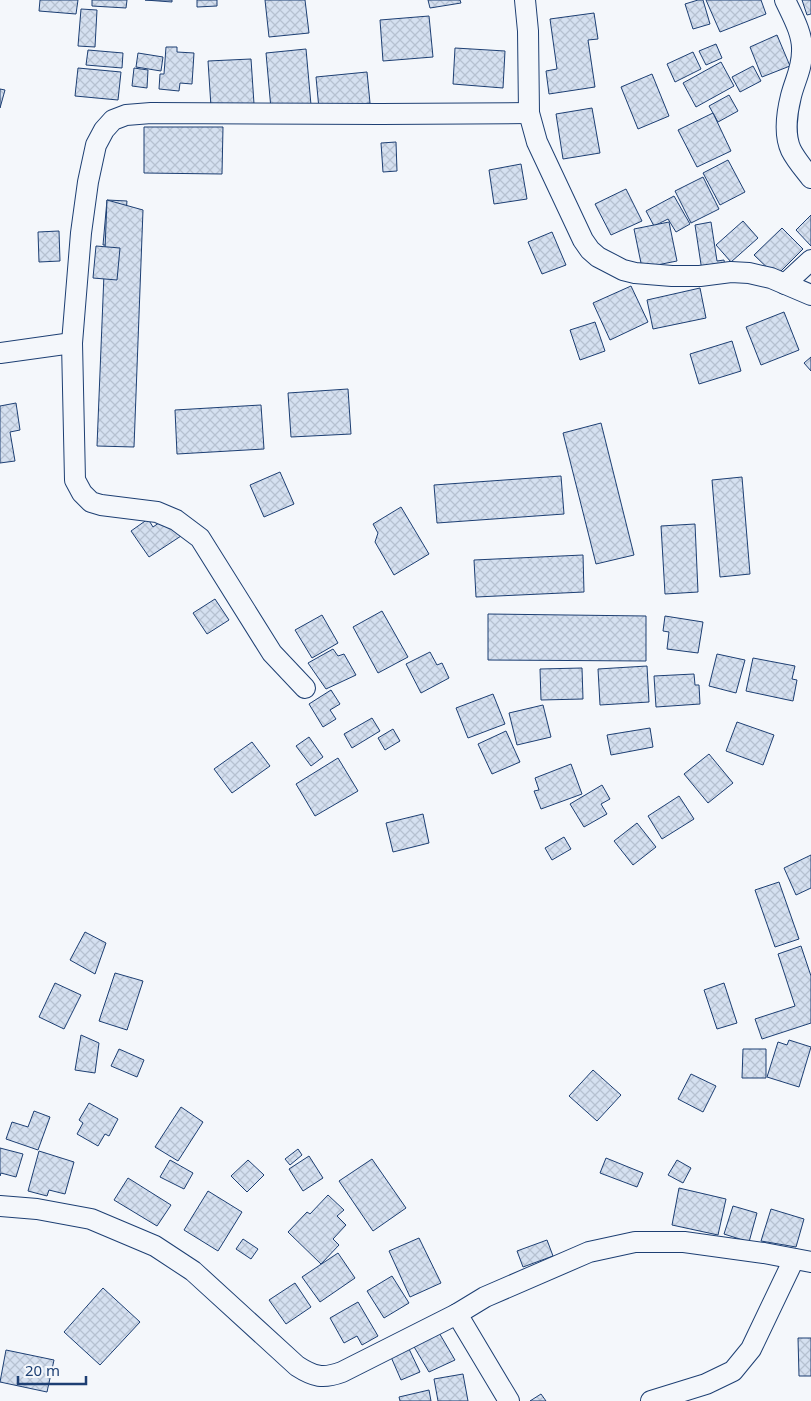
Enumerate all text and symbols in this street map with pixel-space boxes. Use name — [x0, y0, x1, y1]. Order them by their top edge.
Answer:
scale bar — [18, 1354, 85, 1386]
text: 20 m — [25, 1360, 60, 1380]

